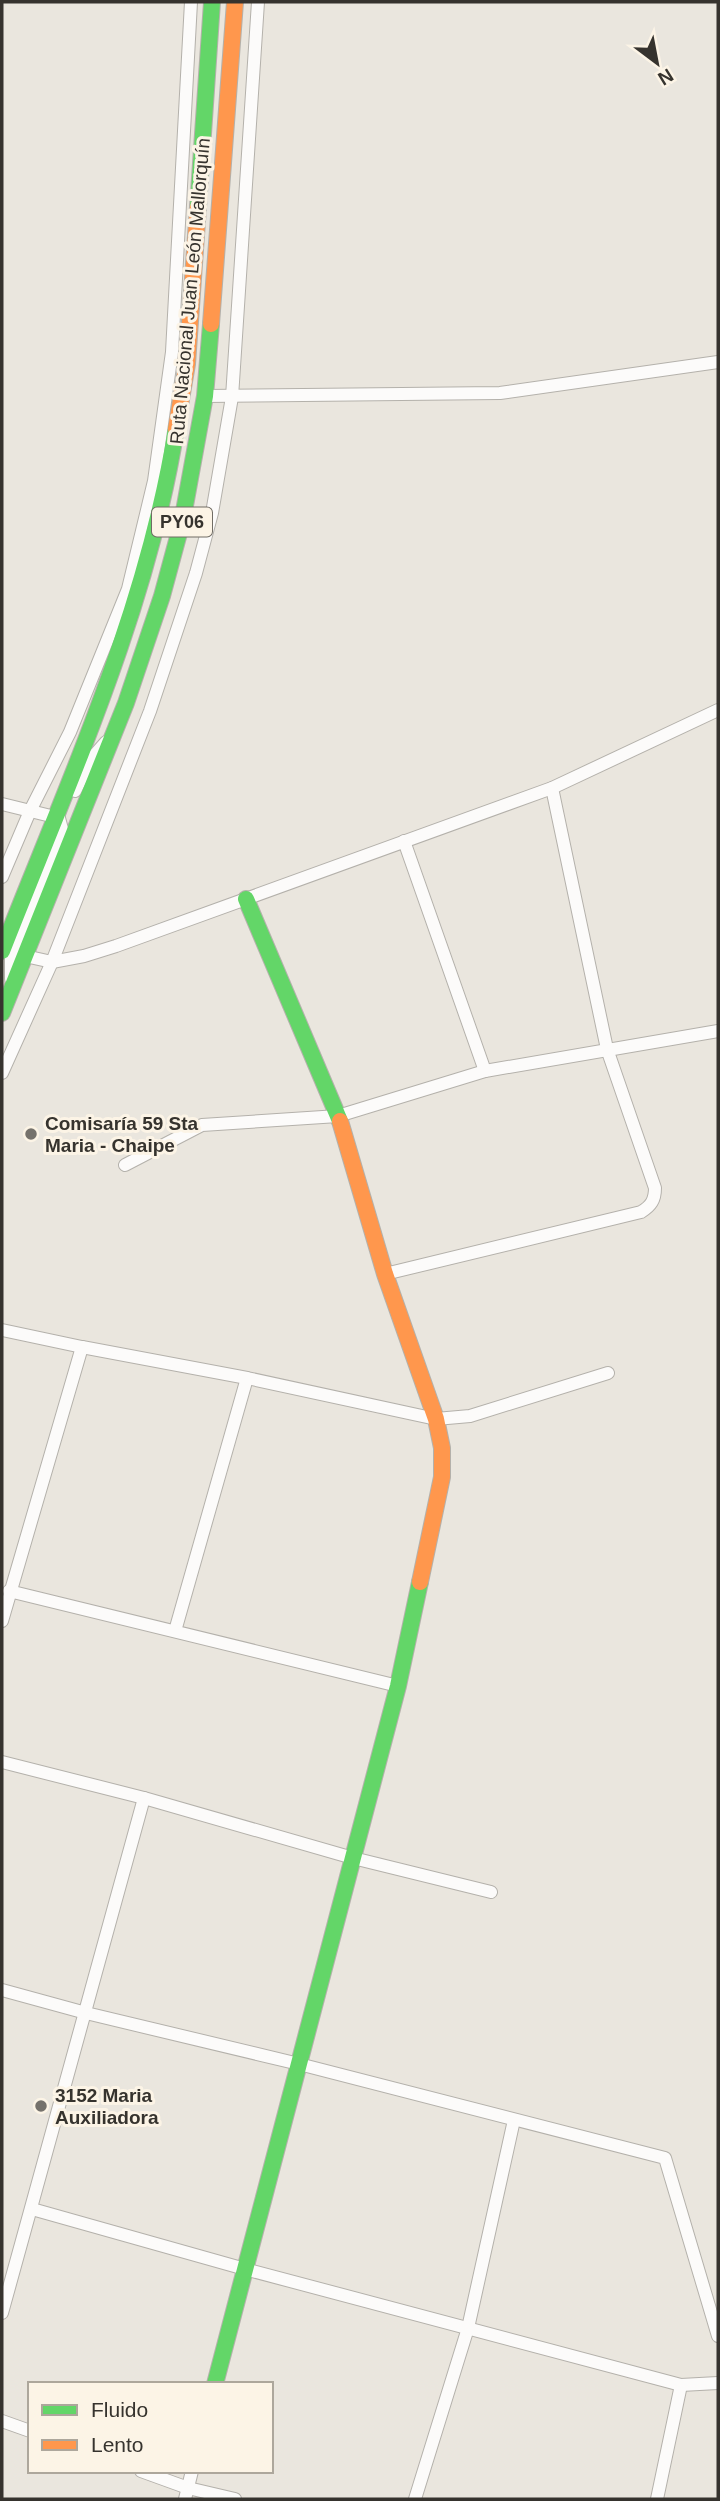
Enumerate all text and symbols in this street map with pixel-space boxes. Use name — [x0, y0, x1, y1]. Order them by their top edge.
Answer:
north arrow — [622, 28, 692, 98]
text: N — [654, 64, 677, 90]
street label: Ruta Nacional Juan León Mallorquín — [166, 137, 214, 445]
road number: PY06 — [152, 508, 212, 536]
place label: Comisaría 59 Sta Maria - Chaipe — [45, 1113, 199, 1156]
marker: Comisaría 59 Sta Maria - Chaipe — [23, 1126, 39, 1142]
place label: 3152 Maria Auxiliadora — [55, 2085, 159, 2128]
marker: 3152 Maria Auxiliadora — [33, 2098, 49, 2114]
legend — [28, 2382, 273, 2473]
text: Fluido — [91, 2398, 148, 2421]
text: Lento — [91, 2433, 144, 2456]

